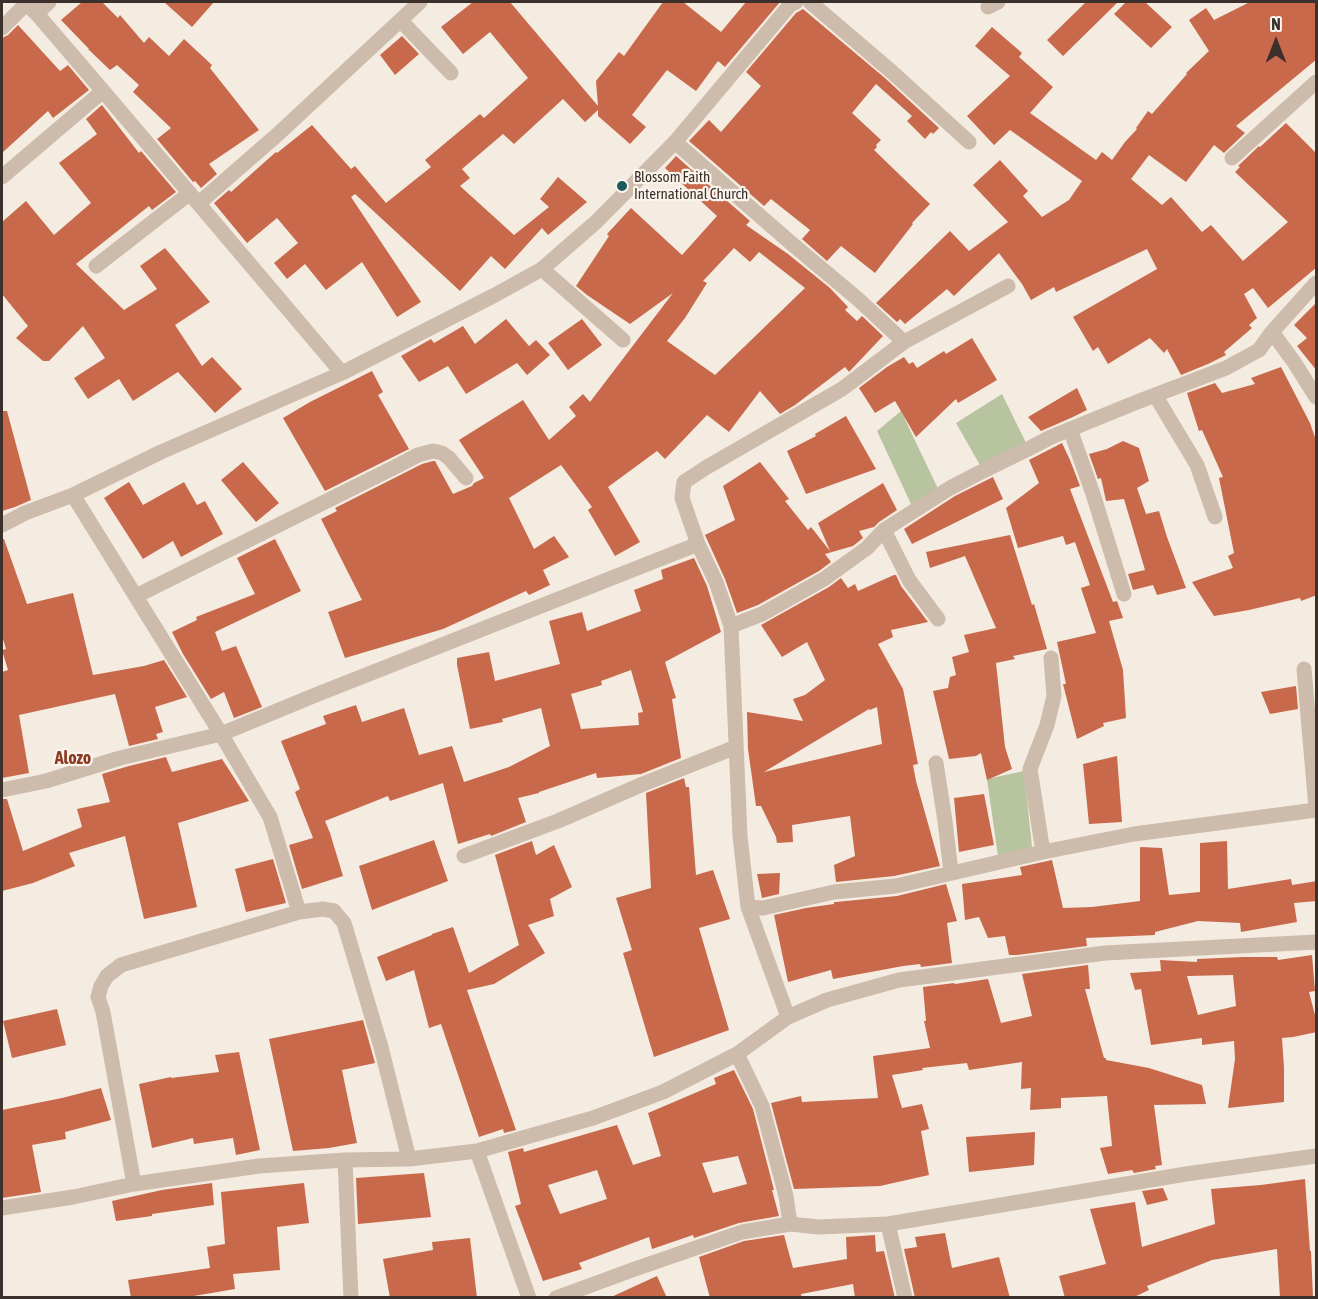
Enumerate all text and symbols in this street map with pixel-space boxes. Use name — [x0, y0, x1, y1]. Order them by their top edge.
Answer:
north arrow — [1246, 12, 1306, 72]
text: N — [1271, 15, 1281, 33]
place label: Blossom Faith International Church — [634, 168, 748, 203]
marker: Blossom Faith International Church — [615, 179, 629, 193]
district label: Alozo — [55, 747, 91, 769]

